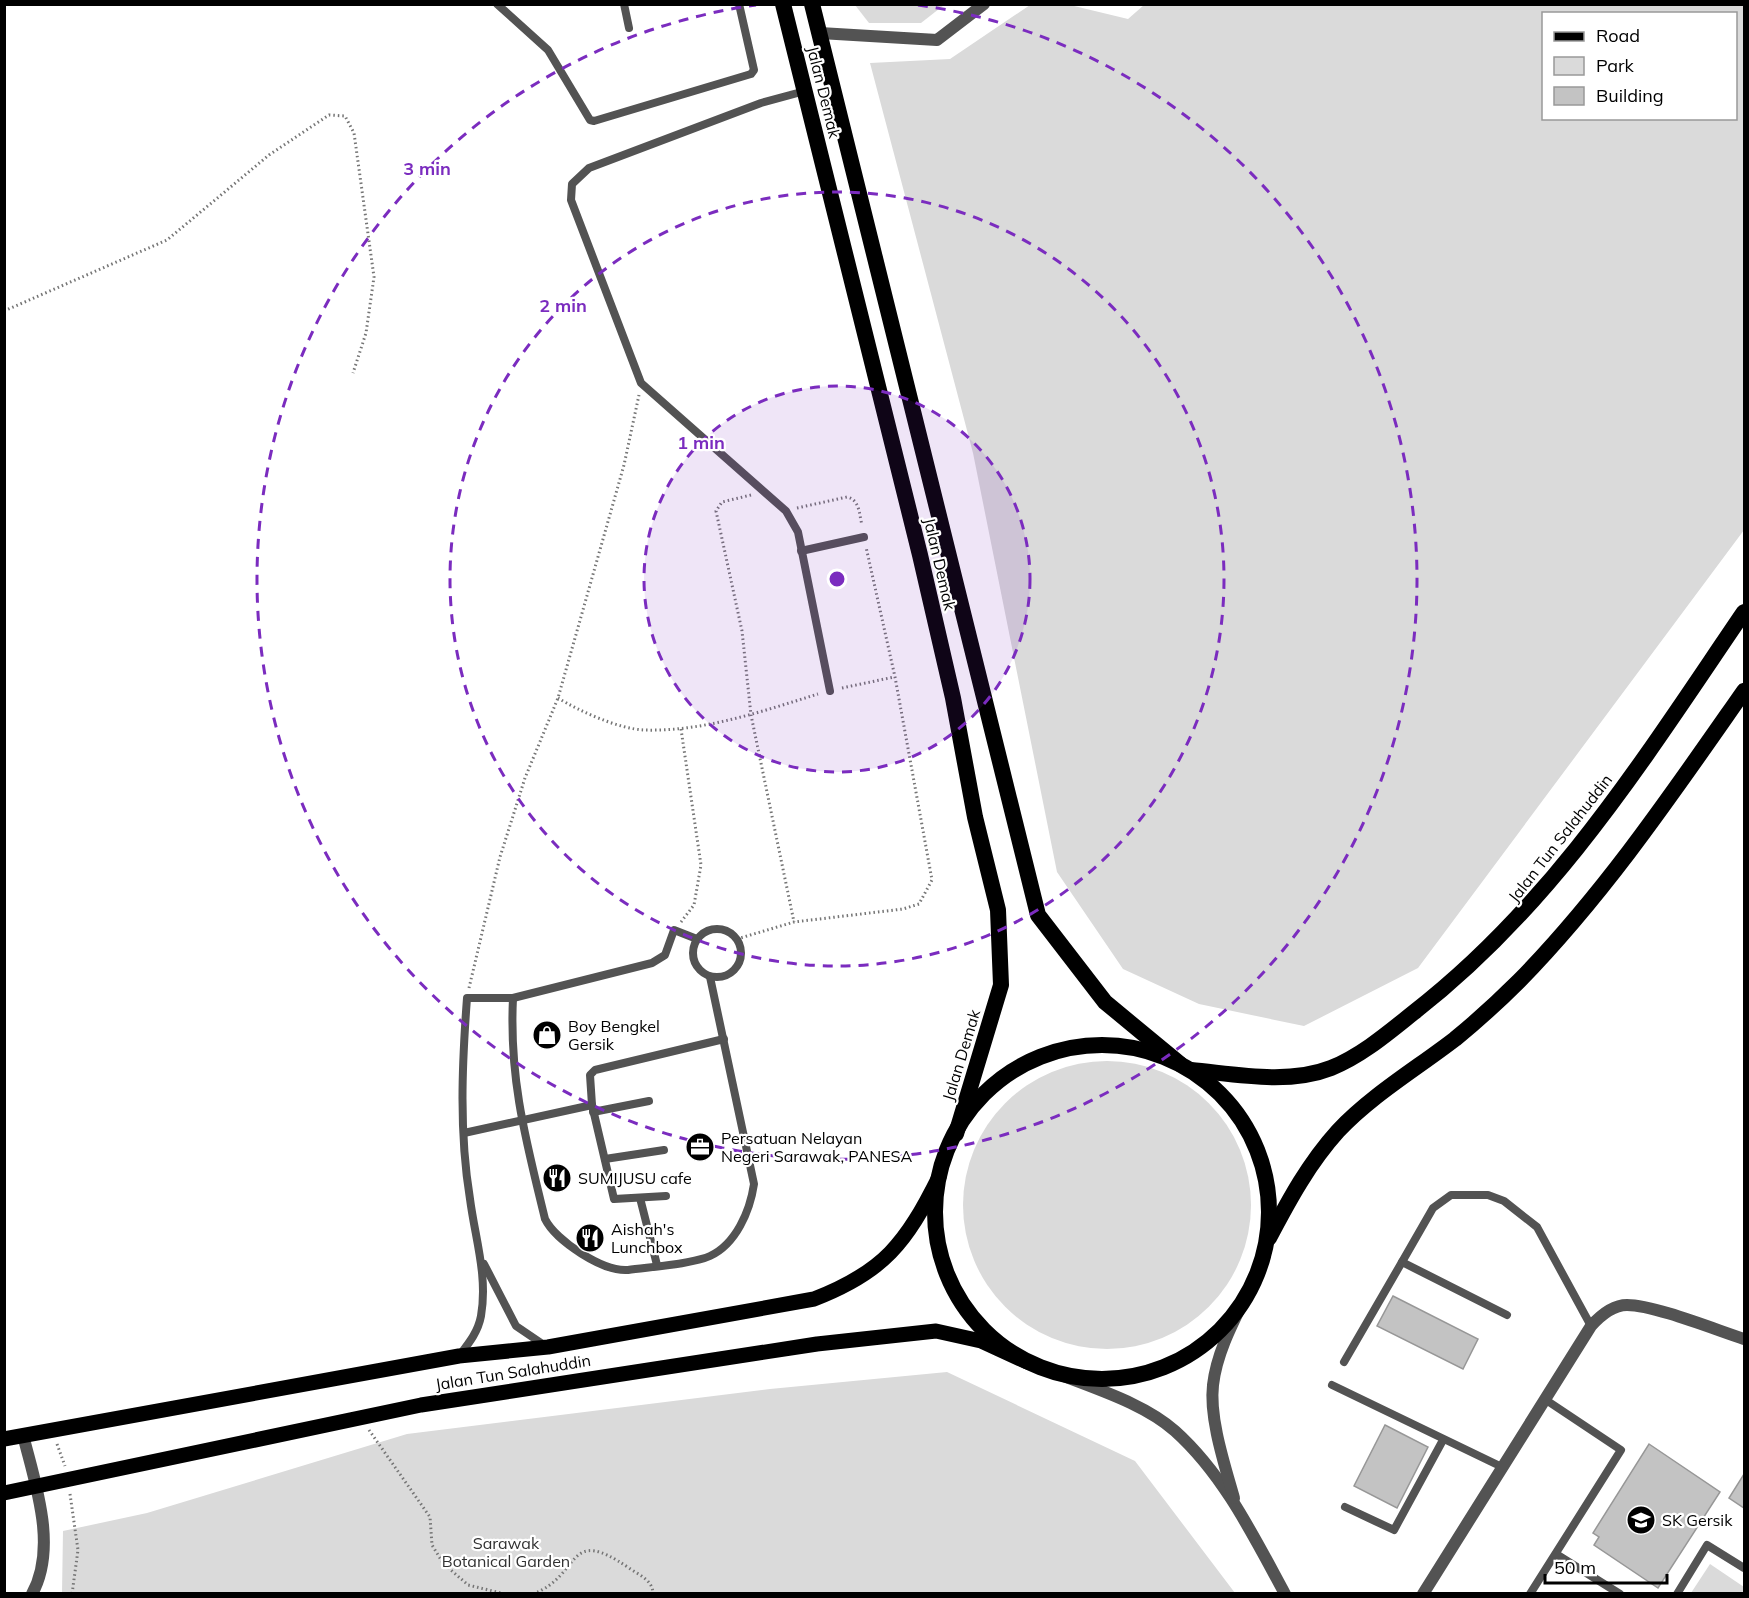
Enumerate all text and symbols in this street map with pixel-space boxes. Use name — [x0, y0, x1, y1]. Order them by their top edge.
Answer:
legend — [1542, 12, 1737, 120]
text: Road — [1596, 24, 1640, 47]
street label: Jalan Demak — [803, 44, 845, 141]
text: Park — [1596, 54, 1635, 77]
text: Building — [1596, 84, 1664, 107]
text: 3 min — [403, 157, 451, 180]
text: 2 min — [539, 294, 587, 317]
text: 1 min — [677, 431, 725, 454]
street label: Jalan Demak — [920, 516, 961, 613]
centre of rings — [827, 569, 847, 589]
street label: Jalan Tun Salahuddin — [1504, 770, 1616, 906]
street label: Jalan Demak — [938, 1006, 985, 1103]
place label: Boy Bengkel Gersik — [568, 1016, 660, 1054]
shop icon: Boy Bengkel Gersik — [531, 1019, 563, 1051]
place label: Persatuan Nelayan Negeri Sarawak, PANESA — [721, 1128, 912, 1166]
office icon: Persatuan Nelayan Negeri Sarawak, PANESA — [684, 1131, 716, 1163]
restaurant icon: SUMIJUSU cafe — [541, 1162, 573, 1194]
place label: SUMIJUSU cafe — [578, 1168, 692, 1188]
place label: Aishah's Lunchbox — [611, 1219, 683, 1257]
restaurant icon: Aishah's Lunchbox — [574, 1222, 606, 1254]
street label: Jalan Tun Salahuddin — [434, 1350, 592, 1394]
school or university icon: SK Gersik — [1625, 1504, 1657, 1536]
place label: SK Gersik — [1662, 1510, 1733, 1530]
park label: Sarawak Botanical Garden — [442, 1533, 570, 1571]
scale bar — [1545, 1547, 1666, 1585]
text: 50 m — [1554, 1556, 1596, 1579]

